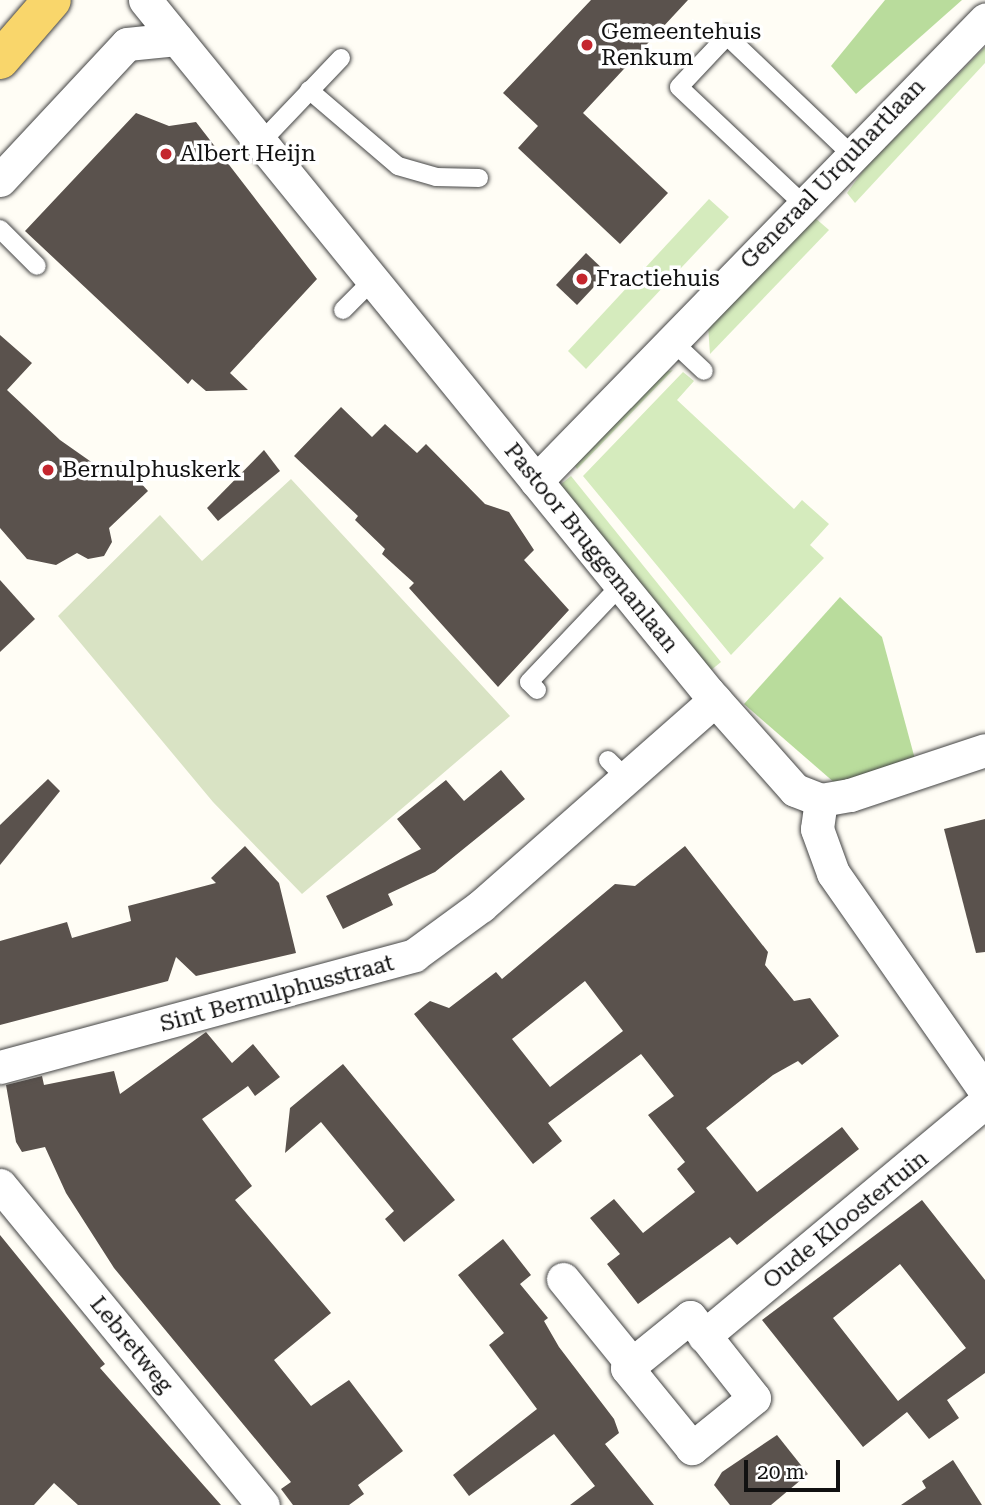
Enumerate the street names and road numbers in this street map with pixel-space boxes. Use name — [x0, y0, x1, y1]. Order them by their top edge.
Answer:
street label: Generaal Urquhartlaan — [735, 73, 931, 275]
street label: Pastoor Bruggemanlaan — [498, 438, 684, 658]
street label: Sint Bernulphusstraat — [157, 949, 397, 1039]
street label: Oude Kloostertuin — [758, 1145, 934, 1295]
street label: Lebretweg — [84, 1291, 178, 1399]

